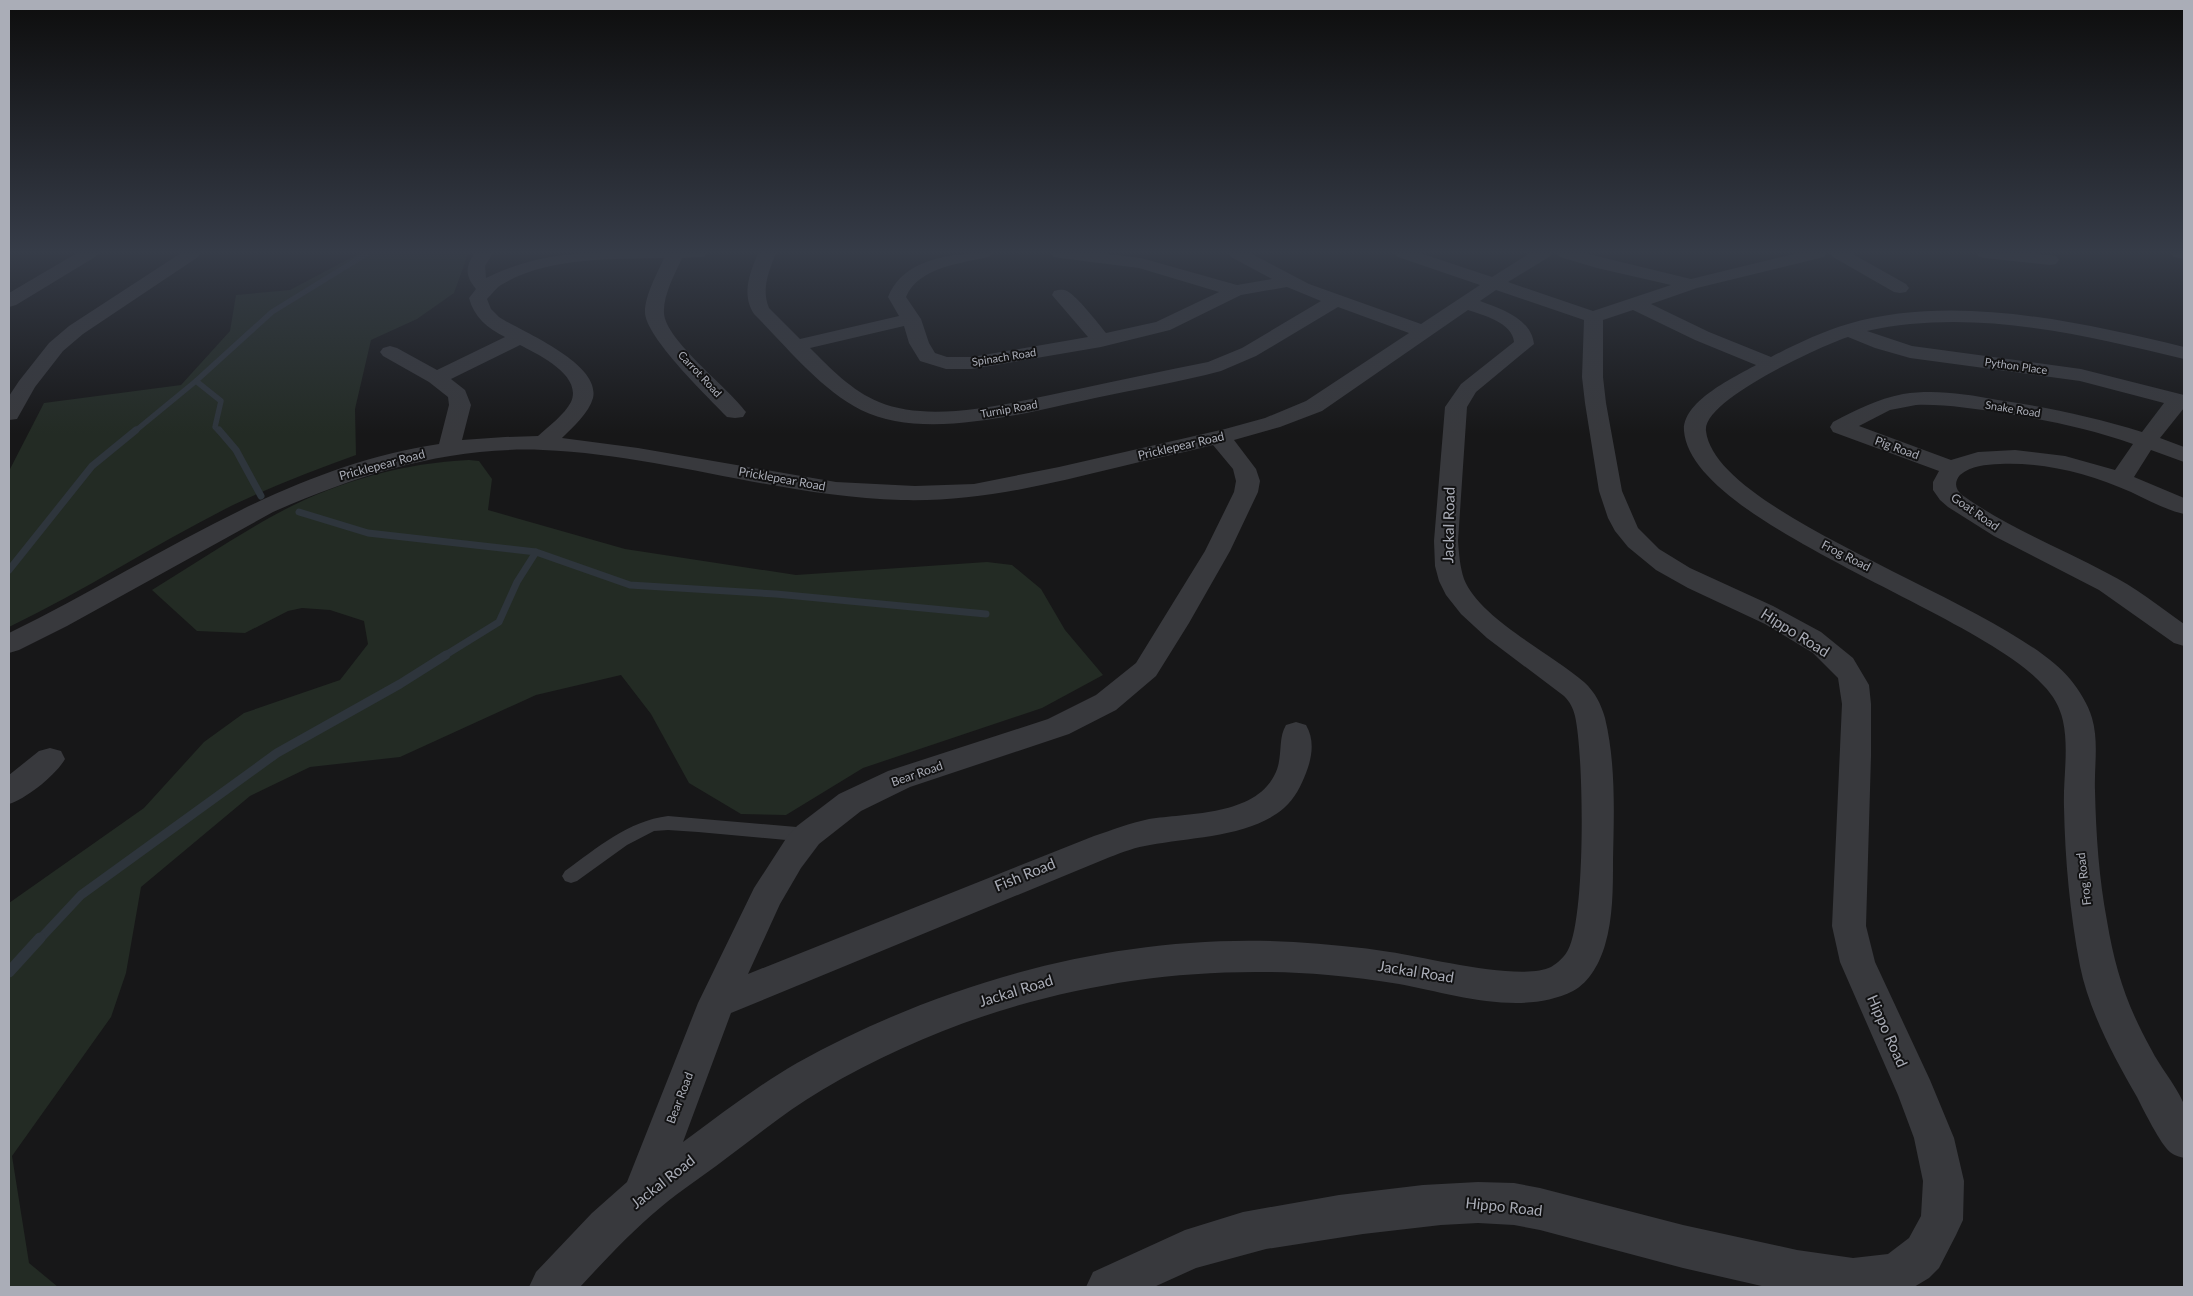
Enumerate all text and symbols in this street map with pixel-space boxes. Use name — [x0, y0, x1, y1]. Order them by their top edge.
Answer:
street label: Spinach Road — [971, 345, 1037, 368]
street label: Carrot Road — [676, 348, 725, 399]
street label: Python Place — [1984, 355, 2048, 376]
street label: Turnip Road — [979, 397, 1038, 420]
street label: Snake Road — [1985, 398, 2042, 419]
street label: Pricklepear Road — [1136, 428, 1226, 463]
street label: Pig Road — [1873, 433, 1921, 462]
street label: Pricklepear Road — [337, 446, 426, 483]
street label: Pricklepear Road — [737, 463, 827, 494]
street label: Jackal Road — [1438, 487, 1458, 563]
street label: Goat Road — [1948, 490, 2002, 534]
street label: Frog Road — [1819, 537, 1873, 574]
street label: Hippo Road — [1758, 604, 1833, 660]
street label: Bear Road — [889, 758, 945, 789]
street label: Frog Road — [2073, 852, 2094, 906]
street label: Fish Road — [992, 854, 1058, 894]
street label: Jackal Road — [1377, 956, 1455, 986]
street label: Jackal Road — [977, 970, 1055, 1010]
street label: Hippo Road — [1864, 992, 1912, 1070]
street label: Bear Road — [663, 1070, 696, 1126]
street label: Jackal Road — [627, 1151, 698, 1212]
street label: Hippo Road — [1465, 1193, 1544, 1219]

